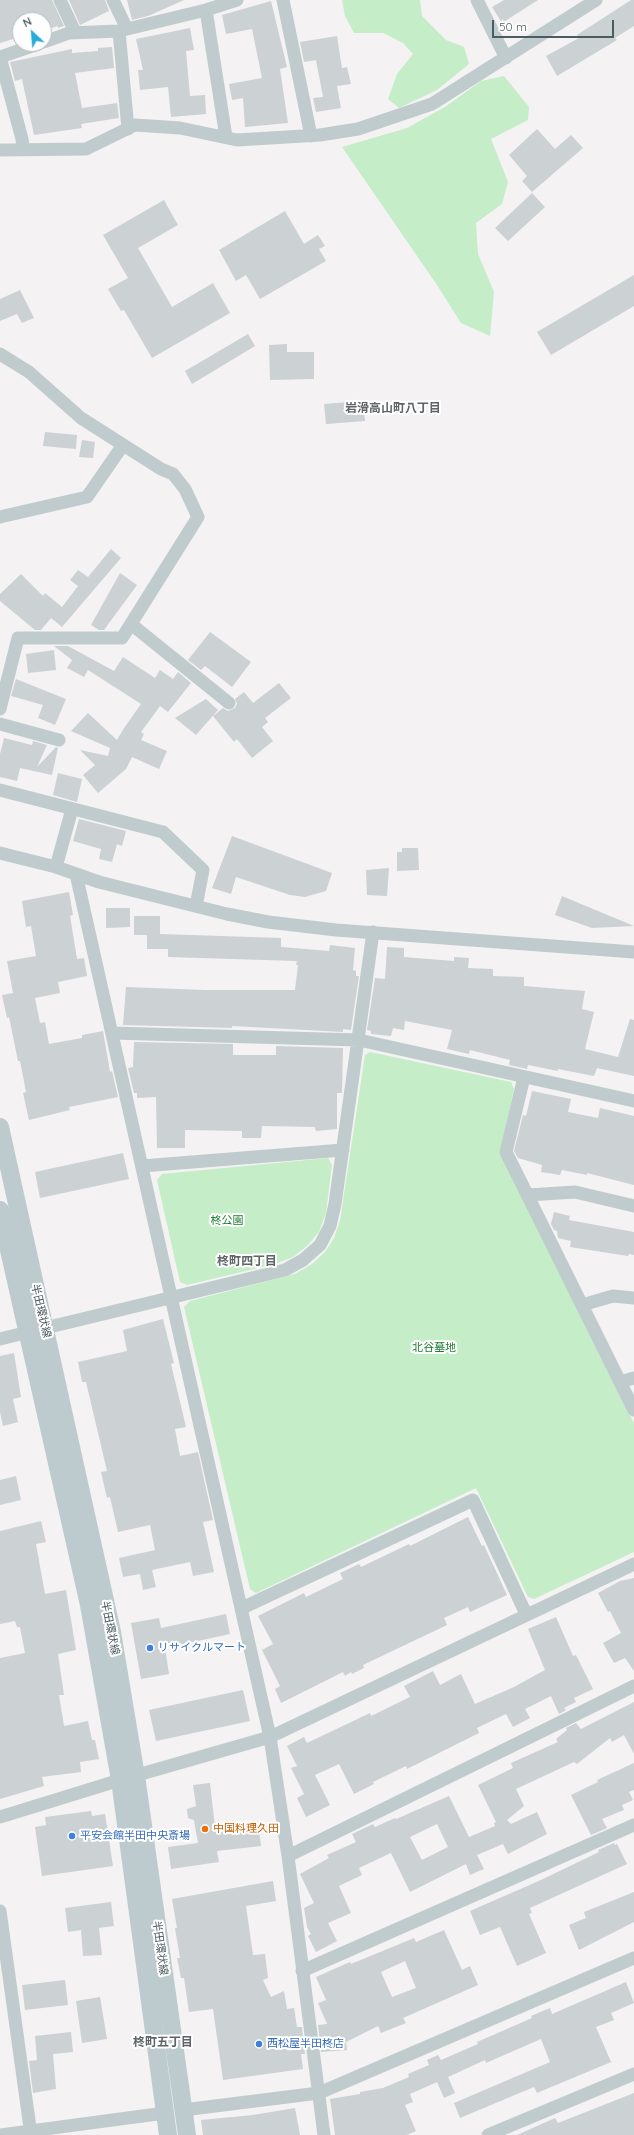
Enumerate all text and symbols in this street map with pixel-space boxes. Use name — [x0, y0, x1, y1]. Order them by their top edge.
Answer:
north arrow — [12, 12, 52, 52]
scale bar — [494, 12, 616, 38]
text: N — [20, 14, 34, 30]
text: 50 m — [499, 19, 527, 34]
district label: 岩滑高山町八丁目 — [345, 401, 441, 415]
park label: 柊公園 — [211, 1214, 243, 1228]
district label: 柊町四丁目 — [217, 1254, 277, 1268]
street label: 半田環状線 — [28, 1283, 54, 1339]
park label: 北谷墓地 — [412, 1341, 456, 1355]
street label: 半田環状線 — [98, 1600, 122, 1656]
place label: リサイクルマート — [158, 1641, 246, 1655]
marker: リサイクルマート — [145, 1643, 155, 1653]
place label: 中国料理久田 — [213, 1822, 279, 1836]
marker: 中国料理久田 — [200, 1824, 210, 1834]
place label: 平安会館半田中央斎場 — [80, 1829, 190, 1843]
marker: 平安会館半田中央斎場 — [67, 1831, 77, 1841]
street label: 半田環状線 — [150, 1920, 170, 1976]
district label: 柊町五丁目 — [133, 2035, 193, 2049]
place label: 西松屋半田柊店 — [267, 2037, 344, 2051]
marker: 西松屋半田柊店 — [254, 2039, 264, 2049]

